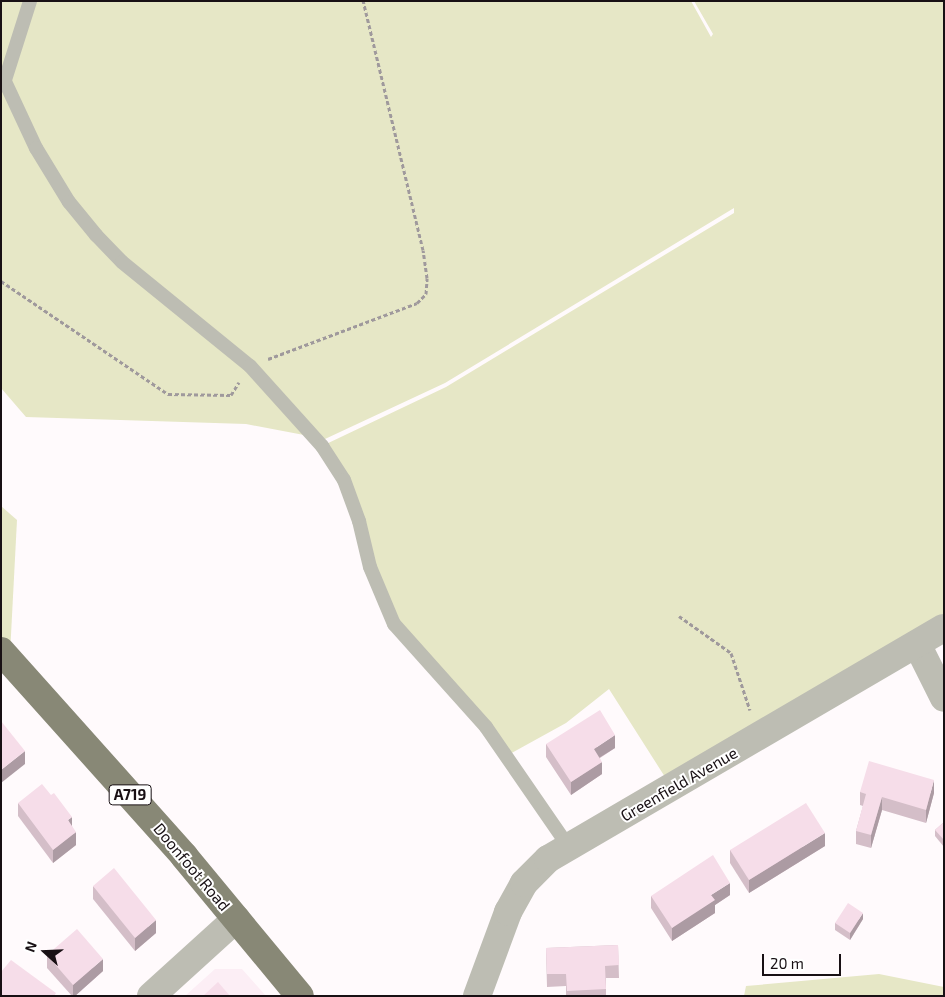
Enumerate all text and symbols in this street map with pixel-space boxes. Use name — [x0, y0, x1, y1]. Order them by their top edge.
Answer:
street label: Greenfield Avenue — [617, 743, 741, 825]
road number: A719 — [108, 782, 152, 808]
street label: Doonfoot Road — [150, 819, 234, 915]
north arrow — [20, 927, 70, 977]
text: N — [21, 939, 40, 954]
scale bar — [765, 944, 844, 976]
text: 20 m — [770, 954, 804, 972]

